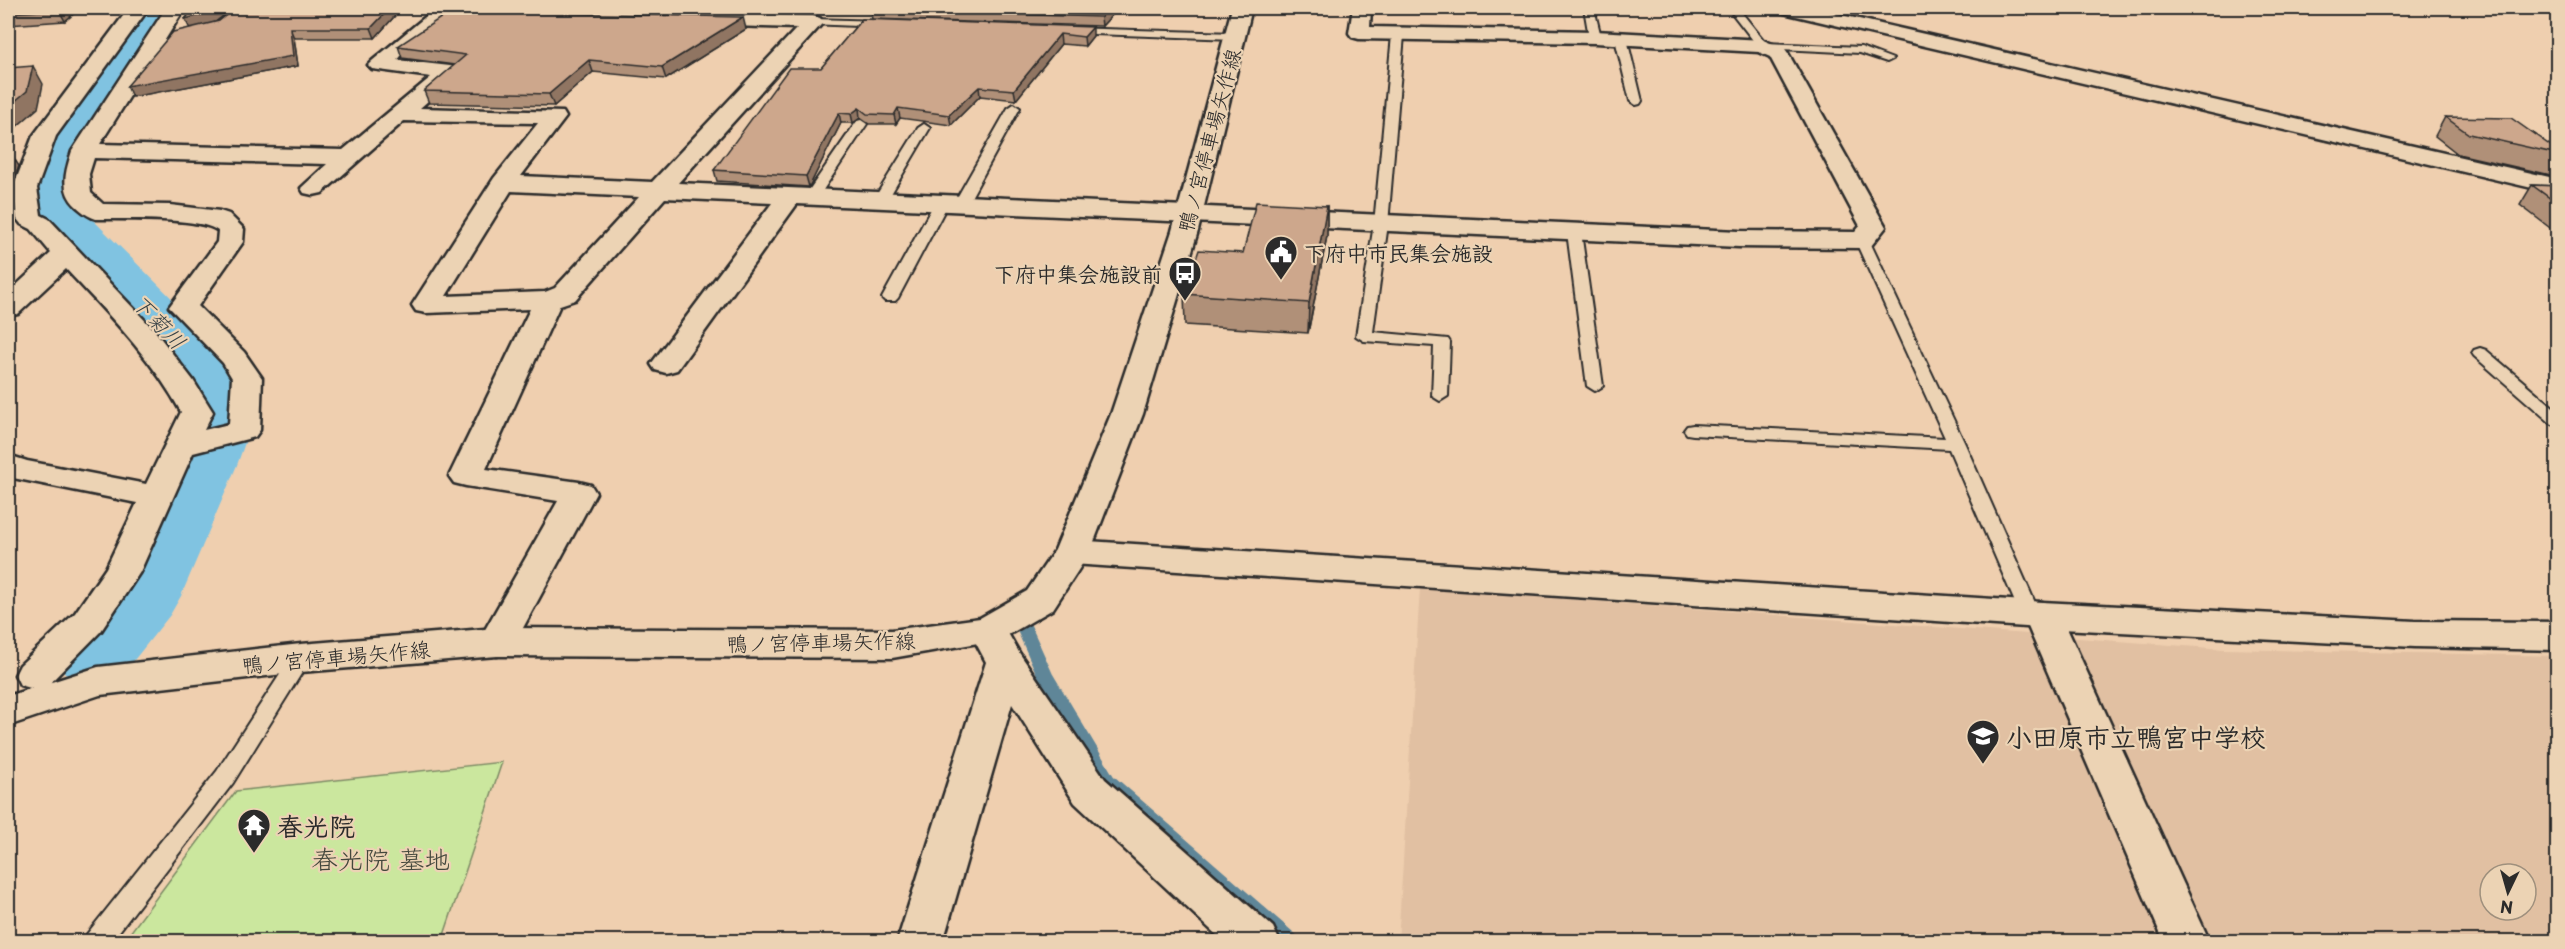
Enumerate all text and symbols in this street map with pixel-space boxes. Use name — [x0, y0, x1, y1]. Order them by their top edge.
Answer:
street label: 鴨ノ宮停車場矢作線 — [1168, 45, 1248, 235]
public building icon: 下府中市民集会施設 — [1263, 234, 1299, 281]
place label: 下府中市民集会施設 — [1304, 236, 1493, 268]
bus stop icon: 下府中集会施設前 — [1167, 255, 1203, 302]
place label: 下府中集会施設前 — [994, 257, 1162, 289]
water label: 下菊川 — [125, 286, 195, 356]
street label: 鴨ノ宮停車場矢作線 — [726, 623, 916, 659]
street label: 鴨ノ宮停車場矢作線 — [240, 632, 432, 680]
place label: 小田原市立鴨宮中学校 — [2006, 717, 2266, 756]
school or university icon: 小田原市立鴨宮中学校 — [1965, 718, 2001, 765]
place label: 春光院 — [277, 806, 355, 845]
temple icon: 春光院 — [236, 807, 272, 854]
park label: 春光院 墓地 — [312, 839, 450, 878]
north arrow — [2478, 862, 2538, 922]
text: N — [2499, 895, 2514, 920]

